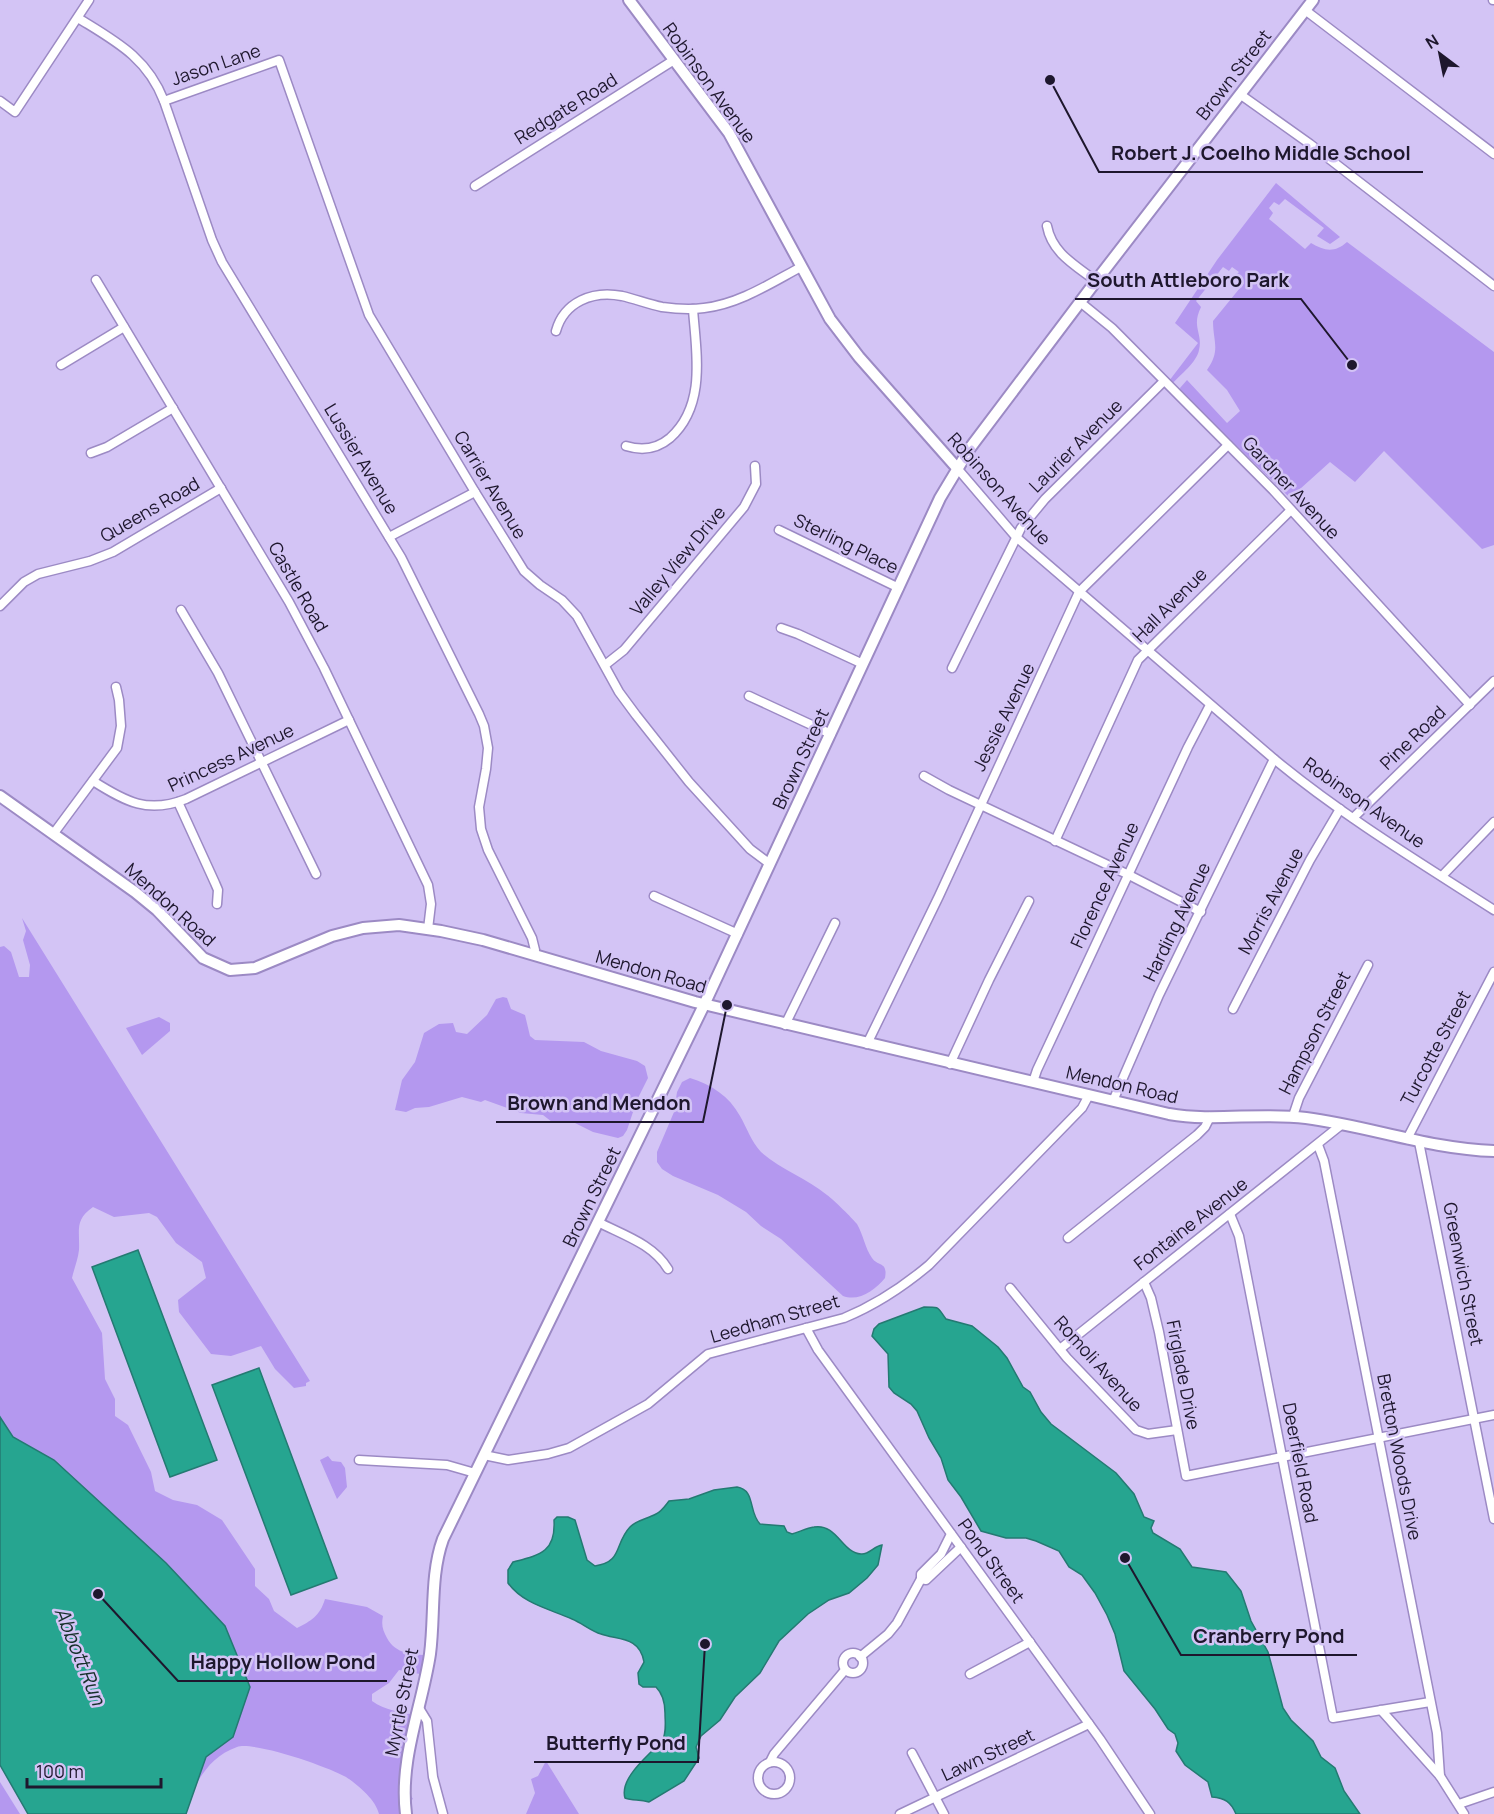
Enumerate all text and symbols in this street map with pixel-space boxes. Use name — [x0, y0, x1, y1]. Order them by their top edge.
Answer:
street label: Robinson Avenue — [658, 17, 762, 148]
street label: Brown Street — [1190, 24, 1276, 125]
north arrow — [1410, 24, 1470, 84]
text: N — [1421, 29, 1443, 54]
street label: Jason Lane — [168, 38, 264, 91]
street label: Redgate Road — [510, 67, 621, 149]
callout: Robert J. Coelho Middle School — [1099, 134, 1423, 172]
text: Robert J. Coelho Middle School — [1111, 139, 1411, 166]
callout: South Attleboro Park — [1075, 261, 1301, 299]
text: South Attleboro Park — [1087, 266, 1290, 293]
street label: Laurier Avenue — [1023, 393, 1127, 497]
street label: Lussier Avenue — [319, 399, 404, 518]
street label: Carrier Avenue — [449, 426, 533, 543]
street label: Robinson Avenue — [943, 427, 1057, 550]
street label: Gardner Avenue — [1238, 431, 1346, 544]
street label: Queens Road — [95, 471, 204, 547]
street label: Valley View Drive — [624, 500, 730, 620]
street label: Sterling Place — [790, 507, 903, 579]
street label: Castle Road — [263, 537, 334, 636]
street label: Hall Avenue — [1127, 562, 1212, 647]
street label: Jessie Avenue — [967, 658, 1040, 775]
street label: Pine Road — [1374, 700, 1450, 775]
street label: Brown Street — [766, 704, 834, 813]
street label: Princess Avenue — [164, 717, 298, 797]
street label: Robinson Avenue — [1299, 751, 1430, 853]
street label: Florence Avenue — [1064, 818, 1144, 952]
street label: Morris Avenue — [1232, 843, 1308, 958]
street label: Mendon Road — [120, 857, 221, 951]
street label: Harding Avenue — [1137, 858, 1215, 985]
street label: Mendon Road — [593, 944, 710, 998]
street label: Hampson Street — [1273, 967, 1356, 1098]
street label: Turcotte Street — [1395, 986, 1476, 1109]
street label: Mendon Road — [1064, 1059, 1181, 1109]
callout: Brown and Mendon — [496, 1084, 703, 1122]
text: Brown and Mendon — [507, 1089, 691, 1116]
street label: Brown Street — [557, 1142, 626, 1251]
street label: Fontaine Avenue — [1129, 1171, 1252, 1275]
street label: Greenwich Street — [1438, 1200, 1490, 1348]
street label: Leedham Street — [707, 1288, 842, 1348]
street label: Romoli Avenue — [1049, 1310, 1148, 1417]
street label: Firglade Drive — [1162, 1318, 1206, 1432]
street label: Bretton Woods Drive — [1372, 1372, 1428, 1542]
street label: Deerfield Road — [1278, 1401, 1324, 1525]
street label: Pond Street — [953, 1513, 1031, 1608]
water label: Abbott Run — [49, 1603, 113, 1710]
callout: Cranberry Pond — [1181, 1617, 1357, 1655]
text: Cranberry Pond — [1193, 1622, 1345, 1649]
callout: Happy Hollow Pond — [178, 1643, 387, 1681]
street label: Myrtle Street — [379, 1646, 423, 1758]
text: Happy Hollow Pond — [190, 1648, 376, 1675]
street label: Lawn Street — [937, 1722, 1038, 1786]
callout: Butterfly Pond — [534, 1724, 698, 1762]
text: Butterfly Pond — [546, 1729, 686, 1756]
scale bar — [27, 1751, 160, 1789]
text: 100 m — [36, 1759, 84, 1783]

